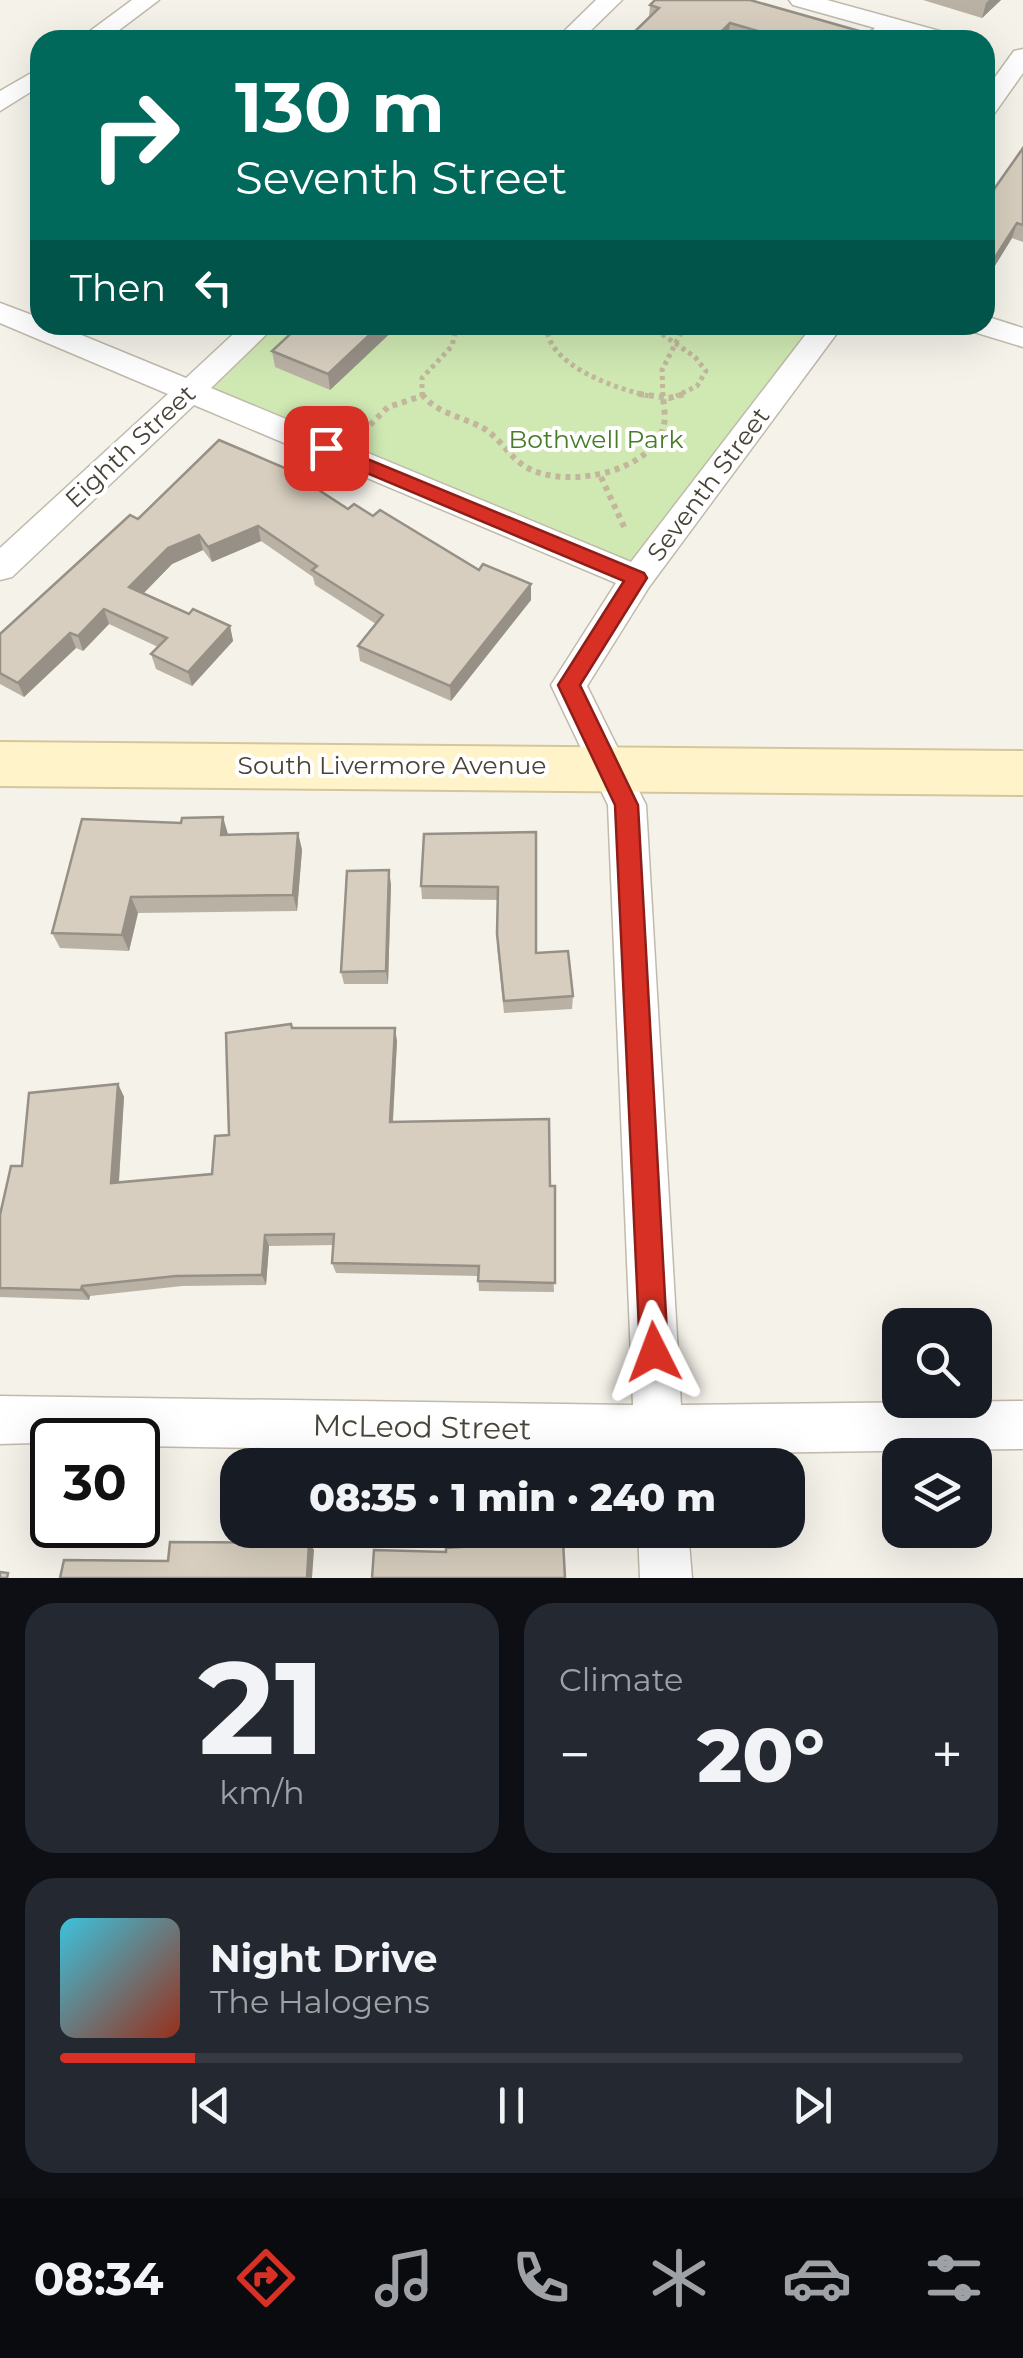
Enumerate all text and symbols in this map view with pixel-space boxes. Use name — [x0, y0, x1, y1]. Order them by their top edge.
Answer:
text: 130 m — [235, 64, 445, 150]
icon: right — [70, 70, 200, 200]
text: Seventh Street — [235, 150, 567, 205]
icon: left — [186, 260, 241, 315]
text: Then — [70, 264, 166, 311]
street label: Eighth Street — [59, 378, 201, 514]
street label: Seventh Street — [640, 401, 776, 567]
pin — [284, 406, 369, 491]
icon: arrive — [299, 421, 354, 476]
park label: Bothwell Park — [508, 424, 684, 454]
street label: South Livermore Avenue — [238, 750, 546, 780]
position arrow — [602, 1300, 706, 1404]
map controls — [882, 1308, 992, 1548]
button: search — [882, 1308, 992, 1418]
street label: McLeod Street — [312, 1407, 532, 1447]
speed limit sign: 30 — [30, 1418, 160, 1548]
button: layers — [882, 1438, 992, 1548]
text: 08:35 · 1 min · 240 m — [309, 1474, 716, 1521]
text: 21 — [198, 1628, 326, 1787]
text: Climate — [559, 1660, 683, 1699]
text: 20° — [697, 1709, 825, 1801]
text: − — [559, 1721, 591, 1788]
text: + — [931, 1721, 963, 1788]
text: km/h — [219, 1773, 305, 1812]
text: Night Drive — [210, 1935, 437, 1982]
text: The Halogens — [210, 1982, 430, 2021]
icon: previous — [183, 2078, 238, 2133]
icon: pause — [484, 2078, 539, 2133]
icon: next — [785, 2078, 840, 2133]
icon: directions — [231, 2243, 301, 2313]
icon: music — [369, 2243, 439, 2313]
icon: phone — [506, 2243, 576, 2313]
icon: climate — [644, 2243, 714, 2313]
icon: car — [782, 2243, 852, 2313]
icon: filters — [919, 2243, 989, 2313]
text: 08:34 — [34, 2251, 164, 2306]

